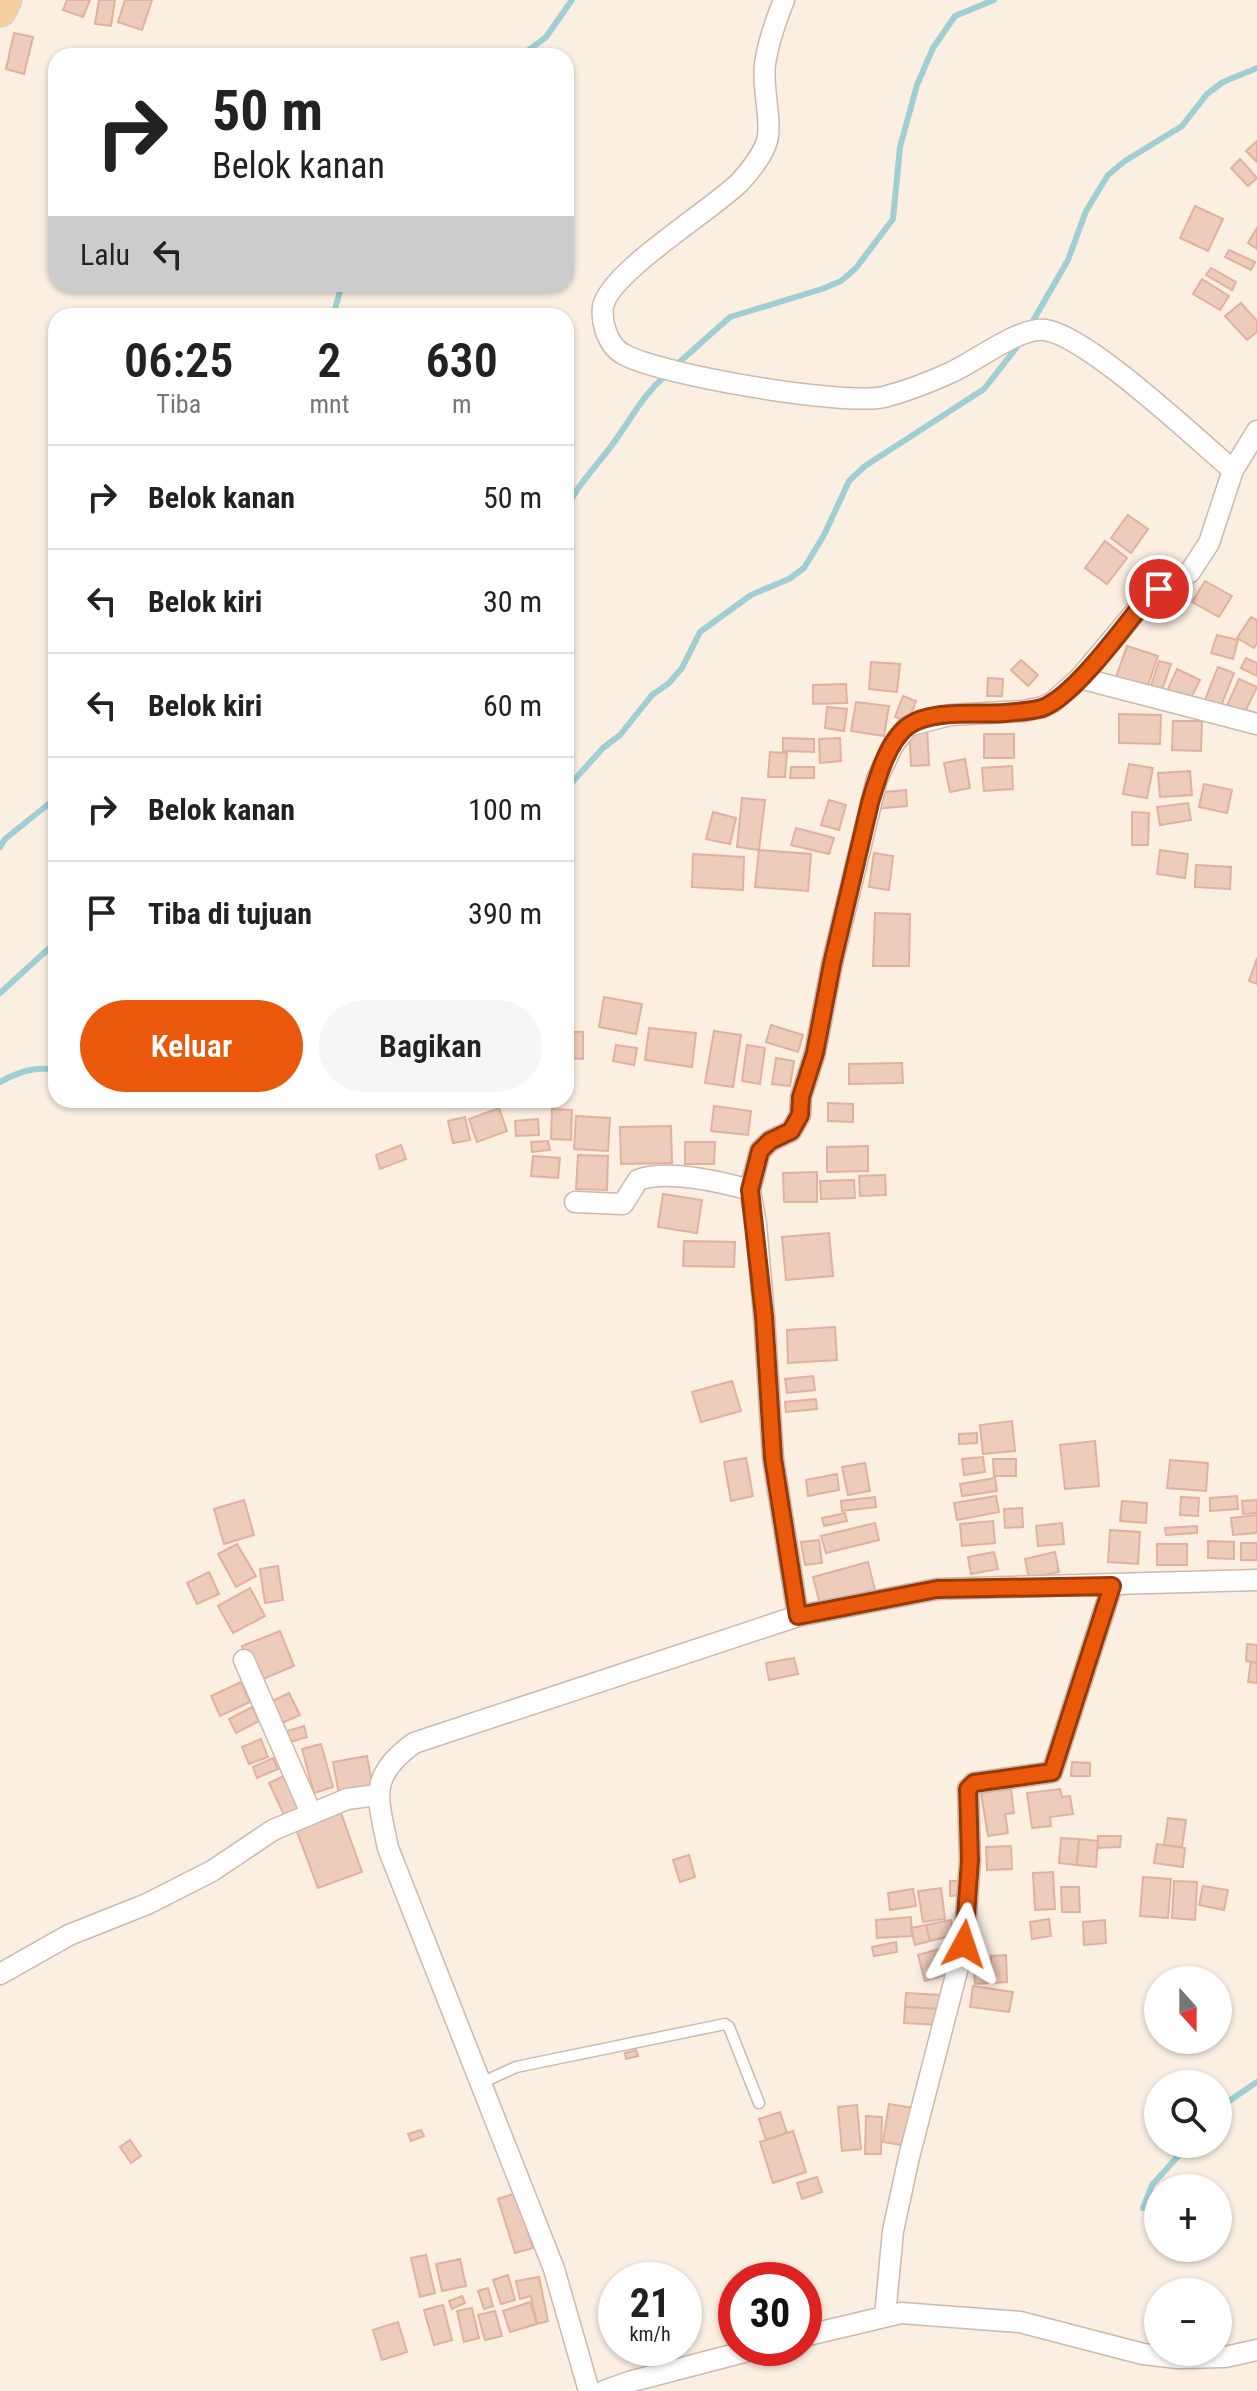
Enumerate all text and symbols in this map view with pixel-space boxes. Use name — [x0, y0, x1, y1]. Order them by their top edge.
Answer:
text: 50 m — [212, 78, 323, 144]
icon: right — [80, 80, 184, 184]
text: Belok kanan — [212, 145, 385, 187]
icon: left — [146, 232, 190, 276]
text: Lalu — [80, 237, 130, 272]
text: 06:25 — [124, 332, 233, 389]
text: 2 — [317, 332, 341, 389]
text: 630 — [425, 332, 498, 389]
text: Tiba — [156, 389, 201, 419]
text: mnt — [309, 389, 349, 419]
text: m — [452, 389, 471, 419]
icon: right — [80, 475, 124, 519]
text: Belok kanan — [148, 480, 295, 515]
text: 50 m — [483, 480, 542, 515]
pin — [1125, 555, 1193, 623]
icon: arrive — [1137, 567, 1181, 611]
icon: left — [80, 579, 124, 623]
text: Belok kiri — [148, 584, 262, 619]
text: 30 m — [483, 584, 542, 619]
icon: left — [80, 683, 124, 727]
text: Belok kiri — [148, 688, 262, 723]
text: 60 m — [483, 688, 542, 723]
icon: right — [80, 787, 124, 831]
text: Belok kanan — [148, 792, 295, 827]
text: 100 m — [468, 792, 542, 827]
icon: arrive — [80, 891, 124, 935]
text: Tiba di tujuan — [148, 896, 312, 931]
text: 390 m — [468, 896, 542, 931]
button: Keluar — [80, 1000, 303, 1092]
button: Bagikan — [319, 1000, 542, 1092]
position arrow — [922, 1902, 1006, 1986]
north arrow — [1144, 1966, 1232, 2054]
map controls — [1144, 1966, 1232, 2366]
button: search — [1144, 2070, 1232, 2158]
button: + — [1144, 2174, 1232, 2262]
speed limit sign: 30 — [718, 2262, 822, 2366]
button: − — [1144, 2278, 1232, 2366]
text: 21 — [630, 2280, 670, 2327]
text: km/h — [629, 2322, 671, 2346]

